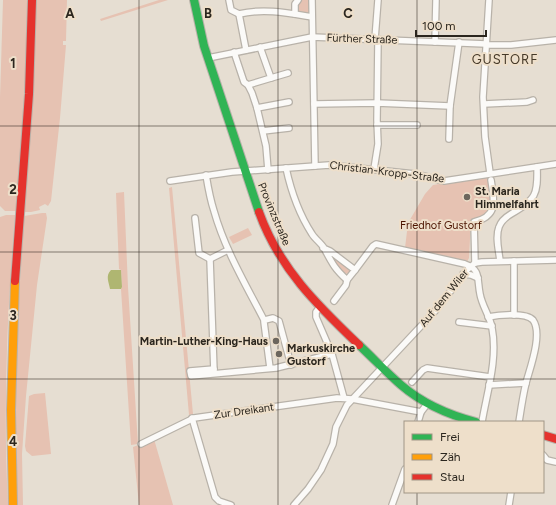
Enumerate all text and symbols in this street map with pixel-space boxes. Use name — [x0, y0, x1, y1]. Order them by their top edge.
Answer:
text: A — [65, 6, 75, 21]
text: B — [204, 6, 212, 21]
text: C — [343, 6, 353, 21]
scale bar — [416, 12, 486, 38]
text: 100 m — [422, 19, 456, 33]
street label: Fürther Straße — [326, 31, 398, 47]
district label: GUSTORF — [472, 52, 538, 67]
text: 1 — [10, 56, 16, 71]
street label: Christian-Kropp-Straße — [329, 159, 445, 185]
street label: Provinzstraße — [255, 181, 293, 247]
text: 2 — [9, 182, 17, 197]
place label: St. Maria Himmelfahrt — [475, 185, 540, 211]
marker: St. Maria Himmelfahrt — [462, 192, 472, 202]
park label: Friedhof Gustorf — [400, 219, 483, 232]
street label: Auf dem Wiler — [417, 266, 471, 329]
text: 3 — [9, 308, 17, 323]
place label: Martin-Luther-King-Haus — [140, 335, 268, 348]
marker: Martin-Luther-King-Haus — [271, 336, 281, 346]
place label: Markuskirche Gustorf — [287, 342, 355, 368]
marker: Markuskirche Gustorf — [274, 349, 284, 359]
street label: Zur Dreikant — [213, 400, 275, 422]
legend — [404, 421, 544, 493]
text: Frei — [440, 430, 460, 444]
text: 4 — [9, 434, 17, 449]
text: Zäh — [440, 450, 461, 464]
text: Stau — [440, 470, 465, 484]

